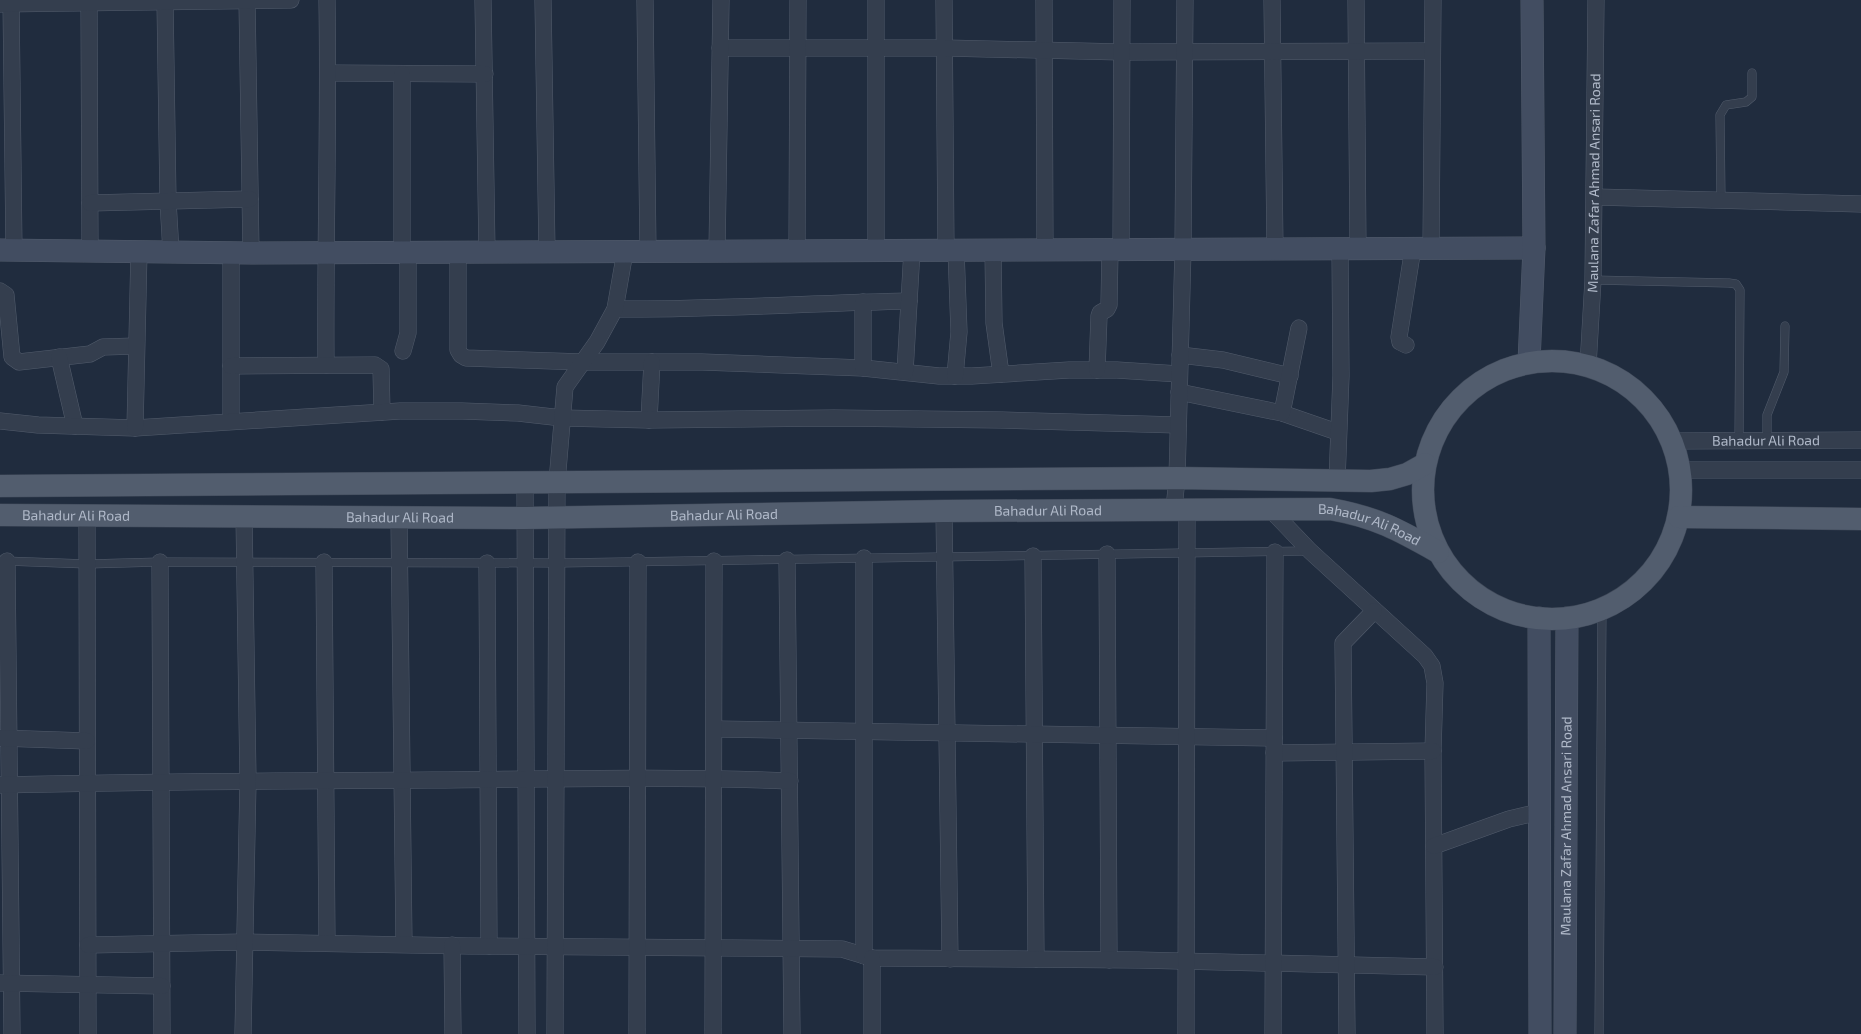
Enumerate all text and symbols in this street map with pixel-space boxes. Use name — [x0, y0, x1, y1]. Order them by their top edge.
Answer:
street label: Maulana Zafar Ahmad Ansari Road — [1583, 73, 1603, 293]
street label: Bahadur Ali Road — [1712, 431, 1820, 449]
street label: Bahadur Ali Road — [1318, 500, 1424, 549]
street label: Bahadur Ali Road — [994, 501, 1102, 519]
street label: Bahadur Ali Road — [670, 505, 778, 524]
street label: Bahadur Ali Road — [22, 506, 130, 524]
street label: Bahadur Ali Road — [346, 508, 454, 526]
street label: Maulana Zafar Ahmad Ansari Road — [1556, 716, 1575, 936]

